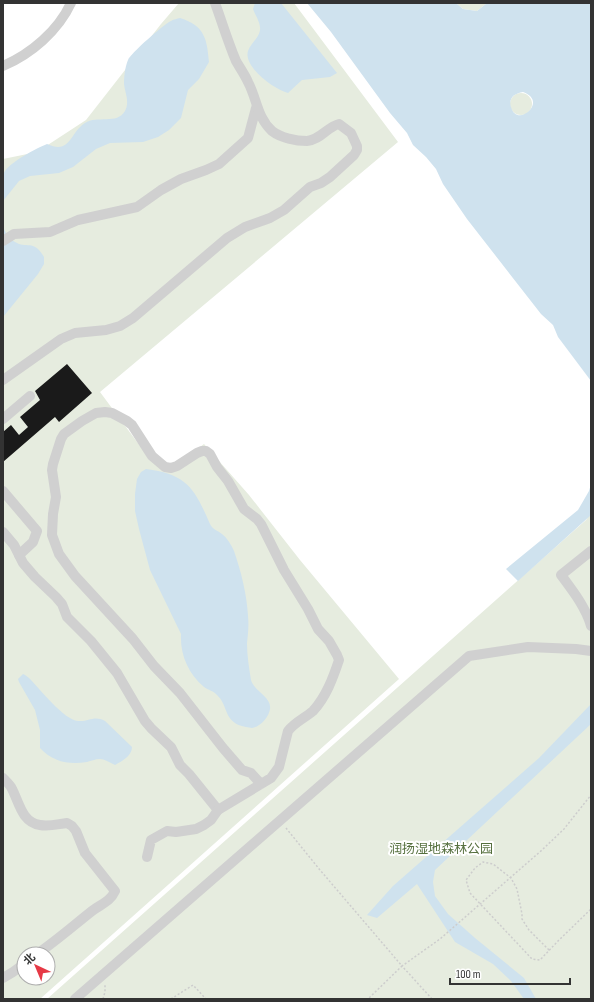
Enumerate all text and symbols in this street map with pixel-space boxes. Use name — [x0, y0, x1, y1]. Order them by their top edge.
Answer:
park label: 润扬湿地森林公园 — [389, 841, 493, 857]
north arrow — [16, 946, 56, 986]
text: 北 — [21, 951, 38, 968]
scale bar — [450, 960, 570, 986]
text: 100 m — [456, 967, 481, 982]

